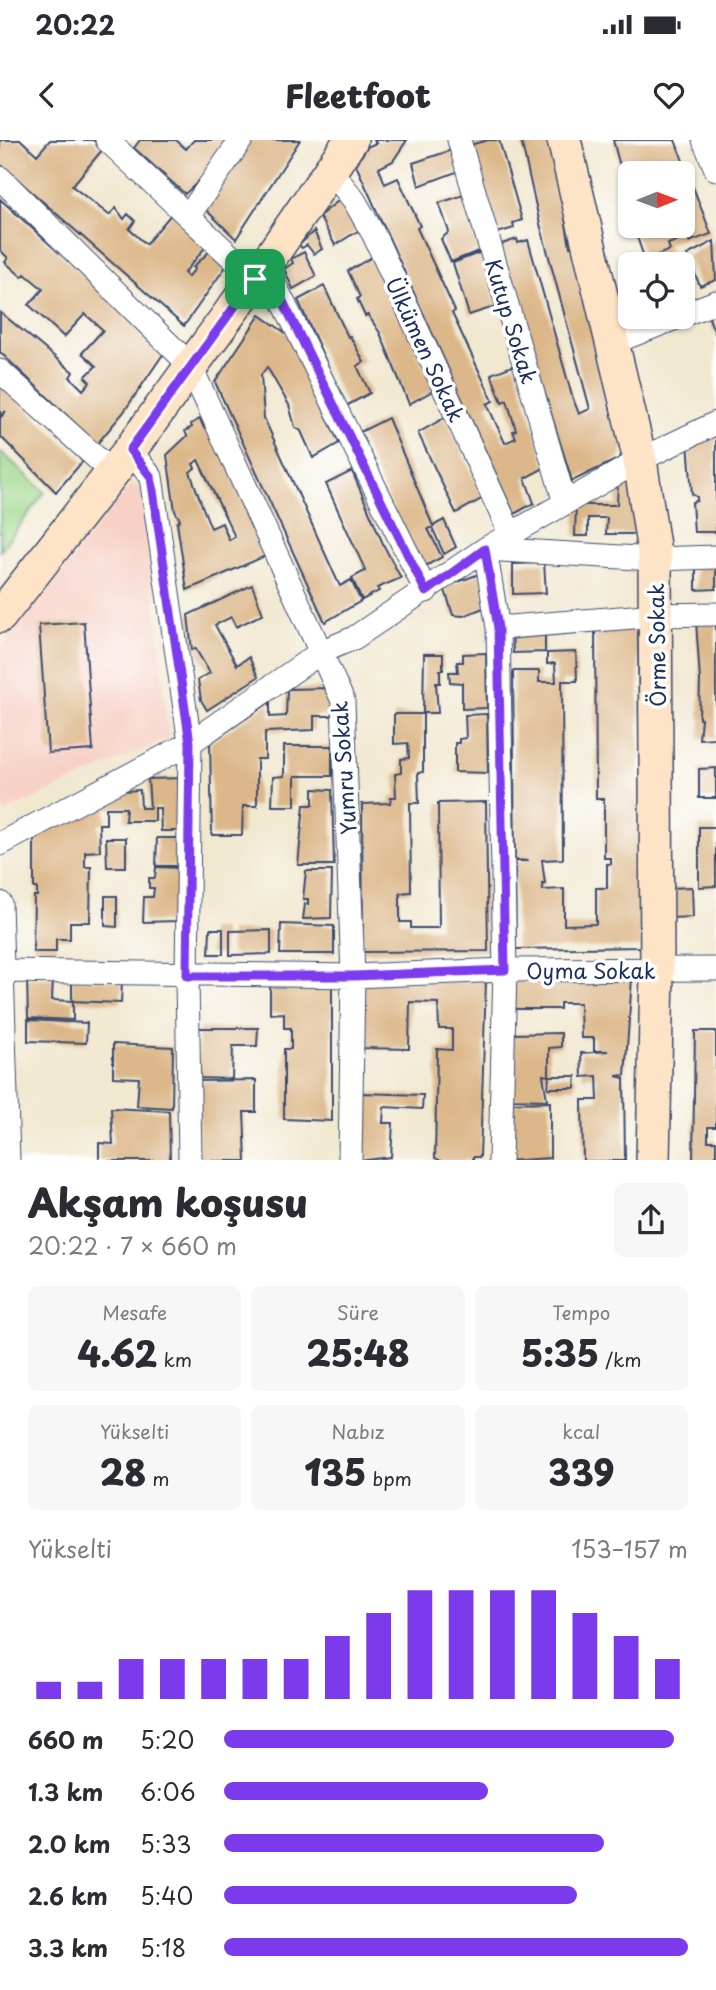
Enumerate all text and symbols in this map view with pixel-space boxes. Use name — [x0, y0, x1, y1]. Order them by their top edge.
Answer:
text: 20:22 — [35, 5, 115, 44]
text: Fleetfoot — [285, 71, 431, 119]
icon: back — [28, 76, 66, 114]
icon: heart — [650, 76, 688, 114]
north arrow — [618, 161, 695, 238]
map controls — [618, 161, 695, 329]
pin — [225, 249, 285, 309]
button: locate — [618, 252, 695, 329]
street label: Kutup Sokak — [478, 255, 546, 387]
icon: arrive — [236, 260, 274, 298]
street label: Ülkümen Sokak — [378, 271, 474, 427]
street label: Örme Sokak — [639, 583, 673, 707]
street label: Yumru Sokak — [322, 700, 364, 836]
street label: Oyma Sokak — [526, 954, 656, 986]
text: Akşam koşusu — [28, 1173, 308, 1230]
button: share — [614, 1183, 688, 1257]
text: 20:22 · 7 × 660 m — [28, 1228, 237, 1263]
text: Mesafe — [102, 1298, 167, 1326]
text: Süre — [337, 1298, 379, 1326]
text: Tempo — [552, 1298, 610, 1326]
text: 4.62 — [77, 1326, 157, 1379]
text: 25:48 — [306, 1326, 410, 1379]
text: 5:35 — [521, 1326, 599, 1379]
text: km — [157, 1345, 192, 1373]
text: /km — [599, 1345, 642, 1373]
text: Yükselti — [100, 1417, 169, 1445]
text: Nabız — [331, 1417, 384, 1445]
text: kcal — [562, 1417, 600, 1445]
text: 28 — [100, 1445, 146, 1498]
text: 135 — [304, 1445, 366, 1498]
text: 339 — [548, 1445, 614, 1498]
text: m — [146, 1464, 170, 1492]
text: bpm — [366, 1464, 412, 1492]
text: Yükselti — [28, 1531, 112, 1566]
text: 153–157 m — [571, 1531, 688, 1566]
text: 660 m — [28, 1722, 104, 1757]
text: 5:20 — [140, 1722, 194, 1757]
text: 1.3 km — [28, 1774, 103, 1809]
text: 6:06 — [140, 1774, 196, 1809]
text: 2.0 km — [28, 1826, 110, 1861]
text: 5:33 — [140, 1826, 192, 1861]
text: 2.6 km — [28, 1878, 108, 1913]
text: 5:40 — [140, 1878, 193, 1913]
text: 3.3 km — [28, 1930, 108, 1965]
text: 5:18 — [140, 1930, 186, 1965]

